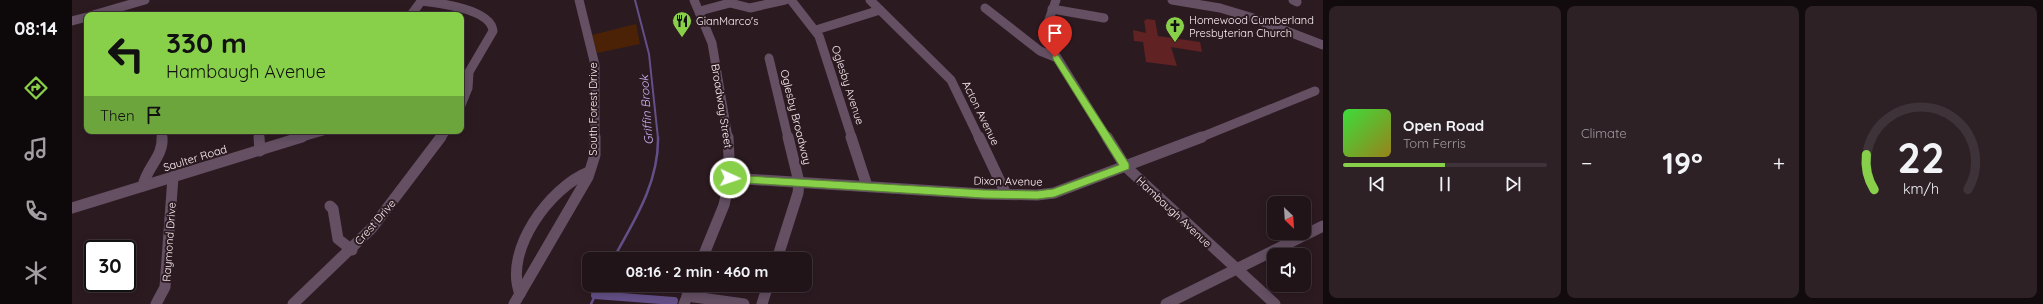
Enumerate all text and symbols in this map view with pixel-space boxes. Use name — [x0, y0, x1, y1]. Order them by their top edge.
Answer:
restaurant icon: GianMarco's — [671, 10, 693, 38]
place label: Homewood Cumberland Presbyterian Church — [1189, 13, 1314, 40]
place label: GianMarco's — [696, 14, 758, 28]
church icon: Homewood Cumberland Presbyterian Church — [1164, 15, 1186, 43]
pin — [1038, 16, 1072, 57]
text: 08:14 — [14, 17, 58, 40]
icon: arrive — [1044, 22, 1066, 44]
text: 330 m — [166, 25, 247, 60]
icon: left — [100, 28, 152, 80]
street label: Oglesby Avenue — [829, 44, 867, 126]
text: Hambaugh Avenue — [166, 60, 326, 83]
street label: South Forest Drive — [586, 62, 600, 156]
street label: Broadway Street — [708, 63, 736, 150]
street label: Oglesby Broadway — [777, 68, 815, 166]
water label: Griffin Brook — [636, 73, 656, 145]
icon: directions — [22, 74, 50, 102]
street label: Acton Avenue — [959, 78, 1003, 148]
icon: arrive — [143, 104, 165, 126]
text: Then — [100, 106, 135, 125]
text: Open Road — [1403, 116, 1484, 135]
text: Climate — [1581, 125, 1627, 141]
text: 22 — [1897, 131, 1945, 183]
icon: music — [22, 135, 50, 163]
text: Tom Ferris — [1403, 135, 1466, 151]
street label: Saulter Road — [161, 142, 229, 174]
text: 19° — [1662, 144, 1703, 182]
text: − — [1581, 149, 1592, 177]
text: + — [1773, 149, 1785, 177]
position arrow — [709, 157, 751, 199]
street label: Dixon Avenue — [973, 173, 1043, 189]
icon: previous — [1366, 173, 1388, 195]
icon: pause — [1434, 173, 1456, 195]
icon: next — [1502, 173, 1524, 195]
street label: Hambaugh Avenue — [1133, 174, 1215, 250]
text: km/h — [1903, 180, 1939, 198]
street label: Crest Drive — [351, 196, 399, 248]
north arrow — [1267, 196, 1311, 240]
map controls — [1267, 196, 1311, 292]
icon: phone — [22, 197, 50, 225]
street label: Raymond Drive — [159, 202, 179, 282]
speed limit sign: 30 — [84, 240, 136, 292]
button: sound — [1267, 248, 1311, 292]
icon: climate — [22, 259, 50, 287]
text: 08:16 · 2 min · 460 m — [626, 262, 768, 281]

